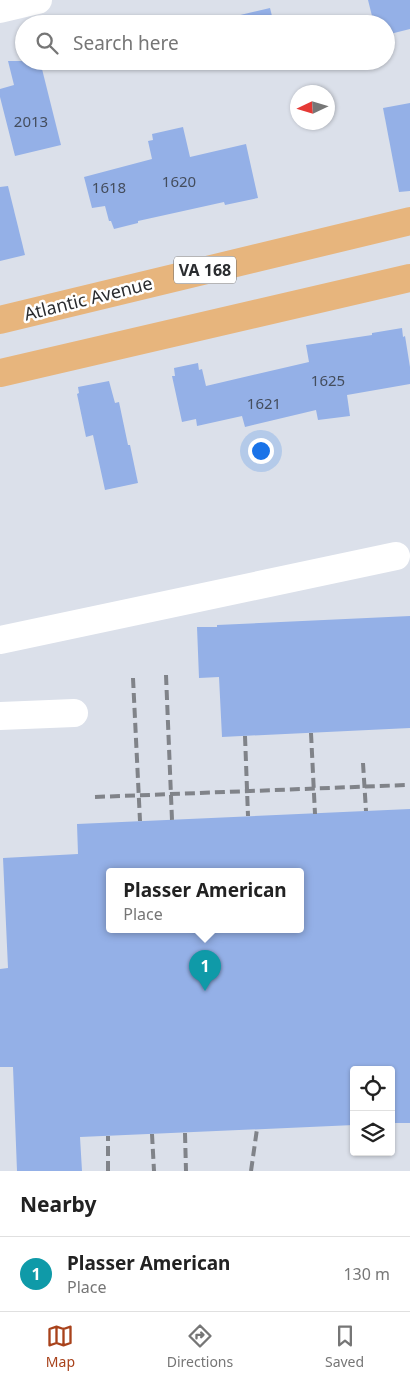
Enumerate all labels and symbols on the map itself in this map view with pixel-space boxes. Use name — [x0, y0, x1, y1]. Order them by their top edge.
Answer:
north arrow — [290, 85, 335, 130]
house number: 2013 — [14, 111, 48, 131]
house number: 1620 — [162, 171, 196, 191]
house number: 1618 — [92, 177, 126, 197]
road number: VA 168 — [174, 256, 236, 284]
street label: Atlantic Avenue — [21, 270, 155, 326]
house number: 1625 — [311, 370, 345, 390]
house number: 1621 — [247, 393, 281, 413]
your location — [248, 438, 274, 464]
pin: 1 — [189, 950, 221, 991]

